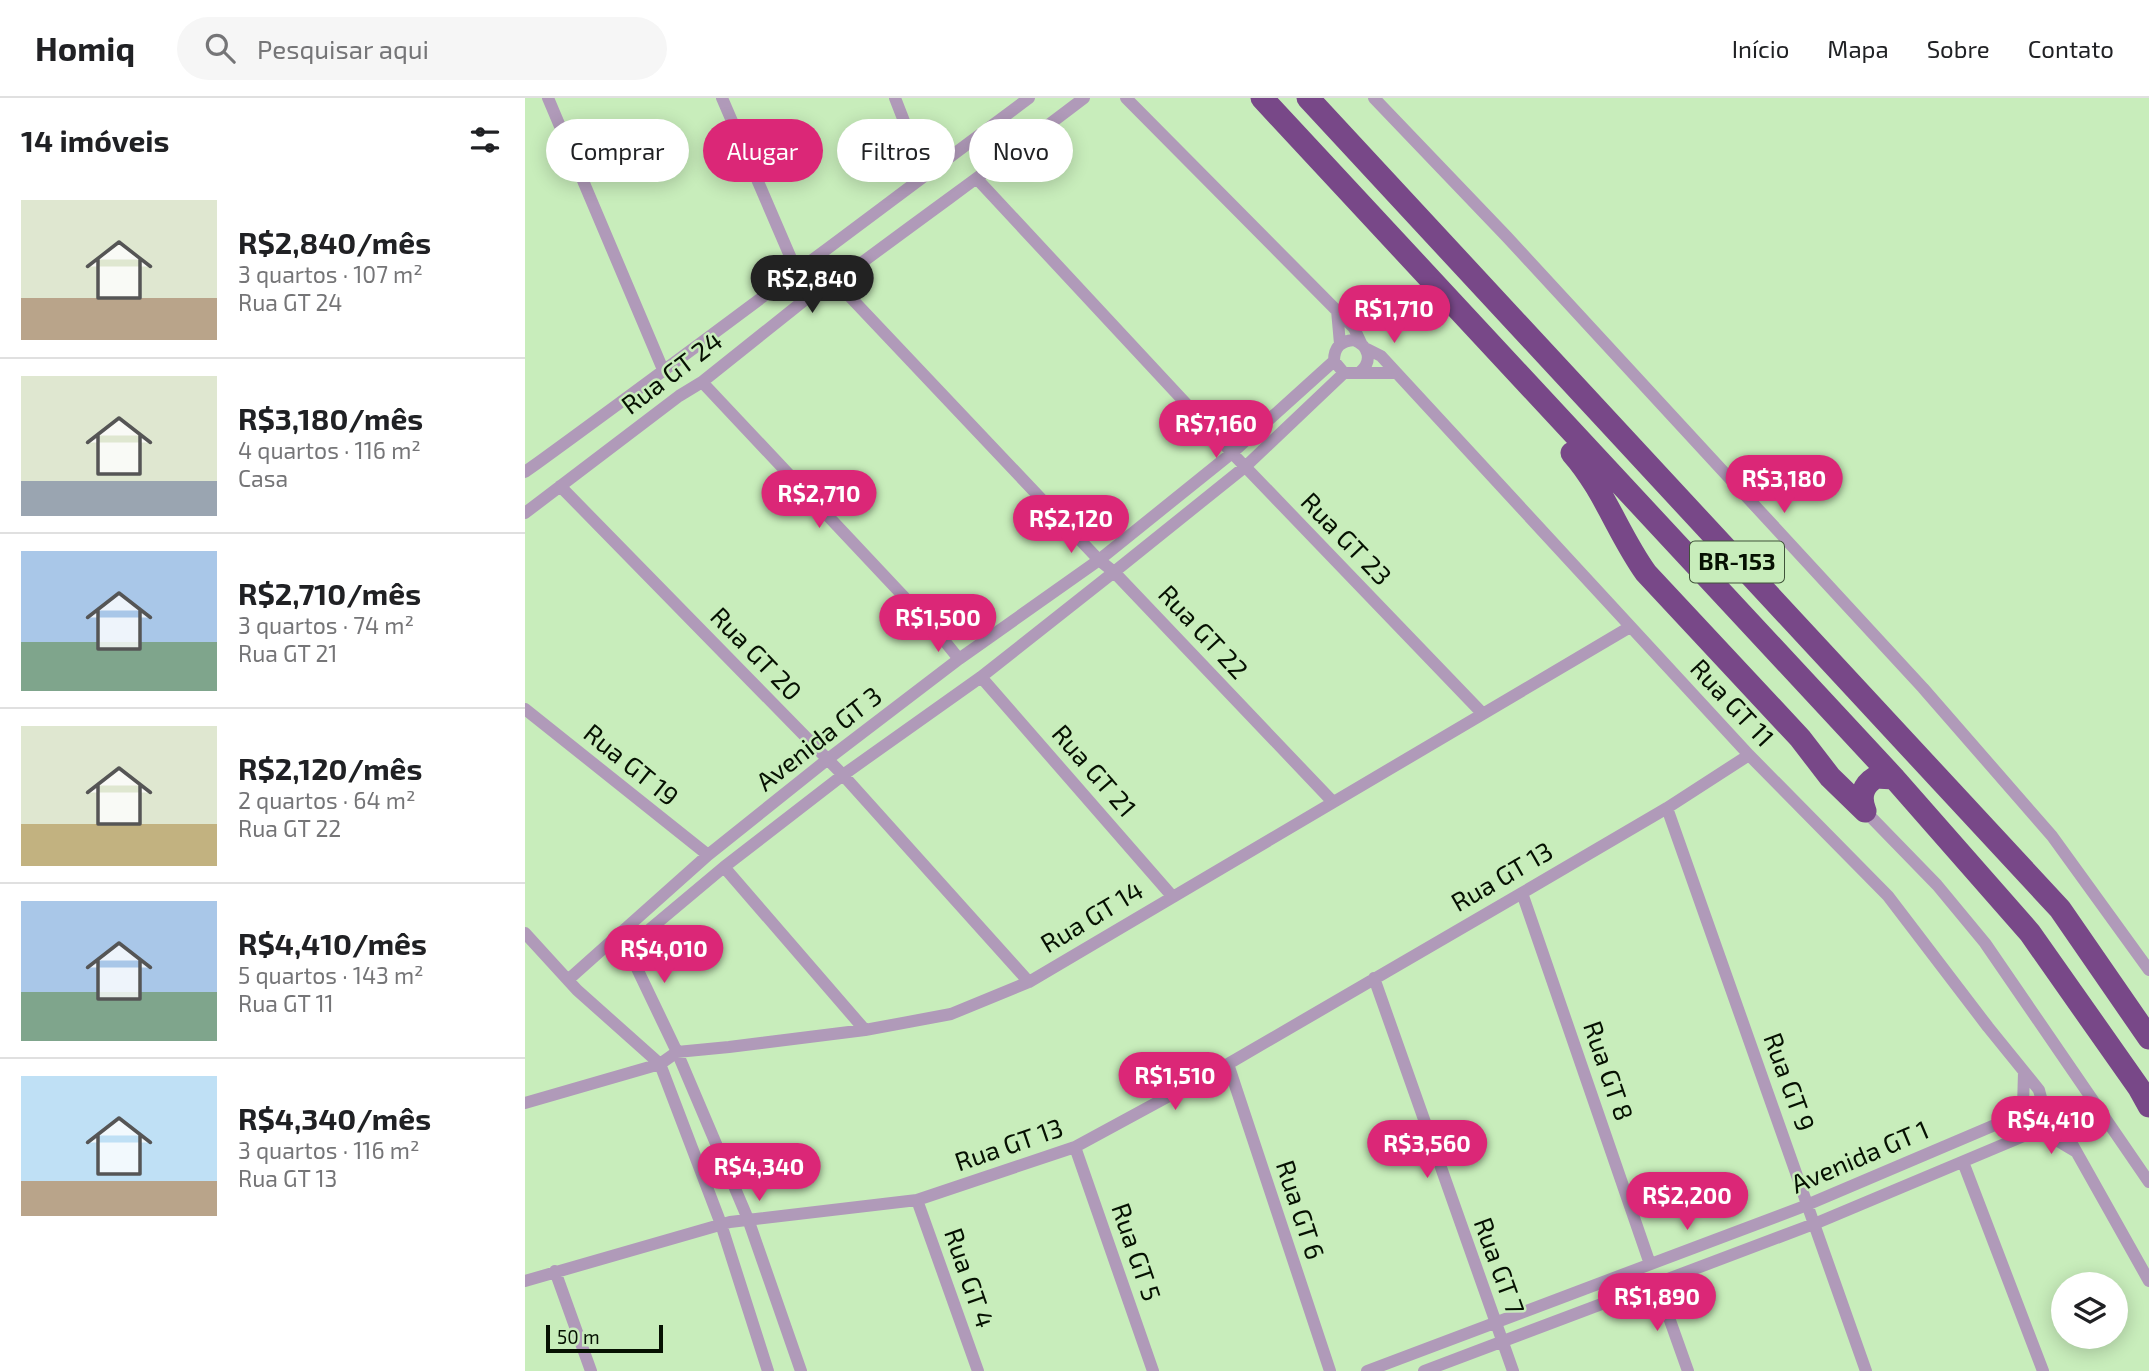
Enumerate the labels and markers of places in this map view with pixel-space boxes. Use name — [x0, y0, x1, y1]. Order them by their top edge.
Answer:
pin: R$2,840 — [747, 256, 877, 315]
pin: R$1,710 — [1329, 286, 1459, 345]
pin: R$7,160 — [1151, 400, 1281, 460]
pin: R$3,180 — [1719, 456, 1849, 515]
pin: R$2,710 — [754, 470, 884, 530]
pin: R$2,120 — [1006, 496, 1136, 555]
pin: R$1,500 — [873, 594, 1003, 654]
pin: R$4,010 — [599, 926, 729, 985]
pin: R$1,510 — [1110, 1052, 1240, 1112]
pin: R$4,410 — [1986, 1096, 2116, 1156]
pin: R$3,560 — [1362, 1121, 1492, 1180]
pin: R$4,340 — [694, 1144, 824, 1203]
pin: R$2,200 — [1622, 1172, 1752, 1232]
pin: R$1,890 — [1592, 1274, 1722, 1333]

